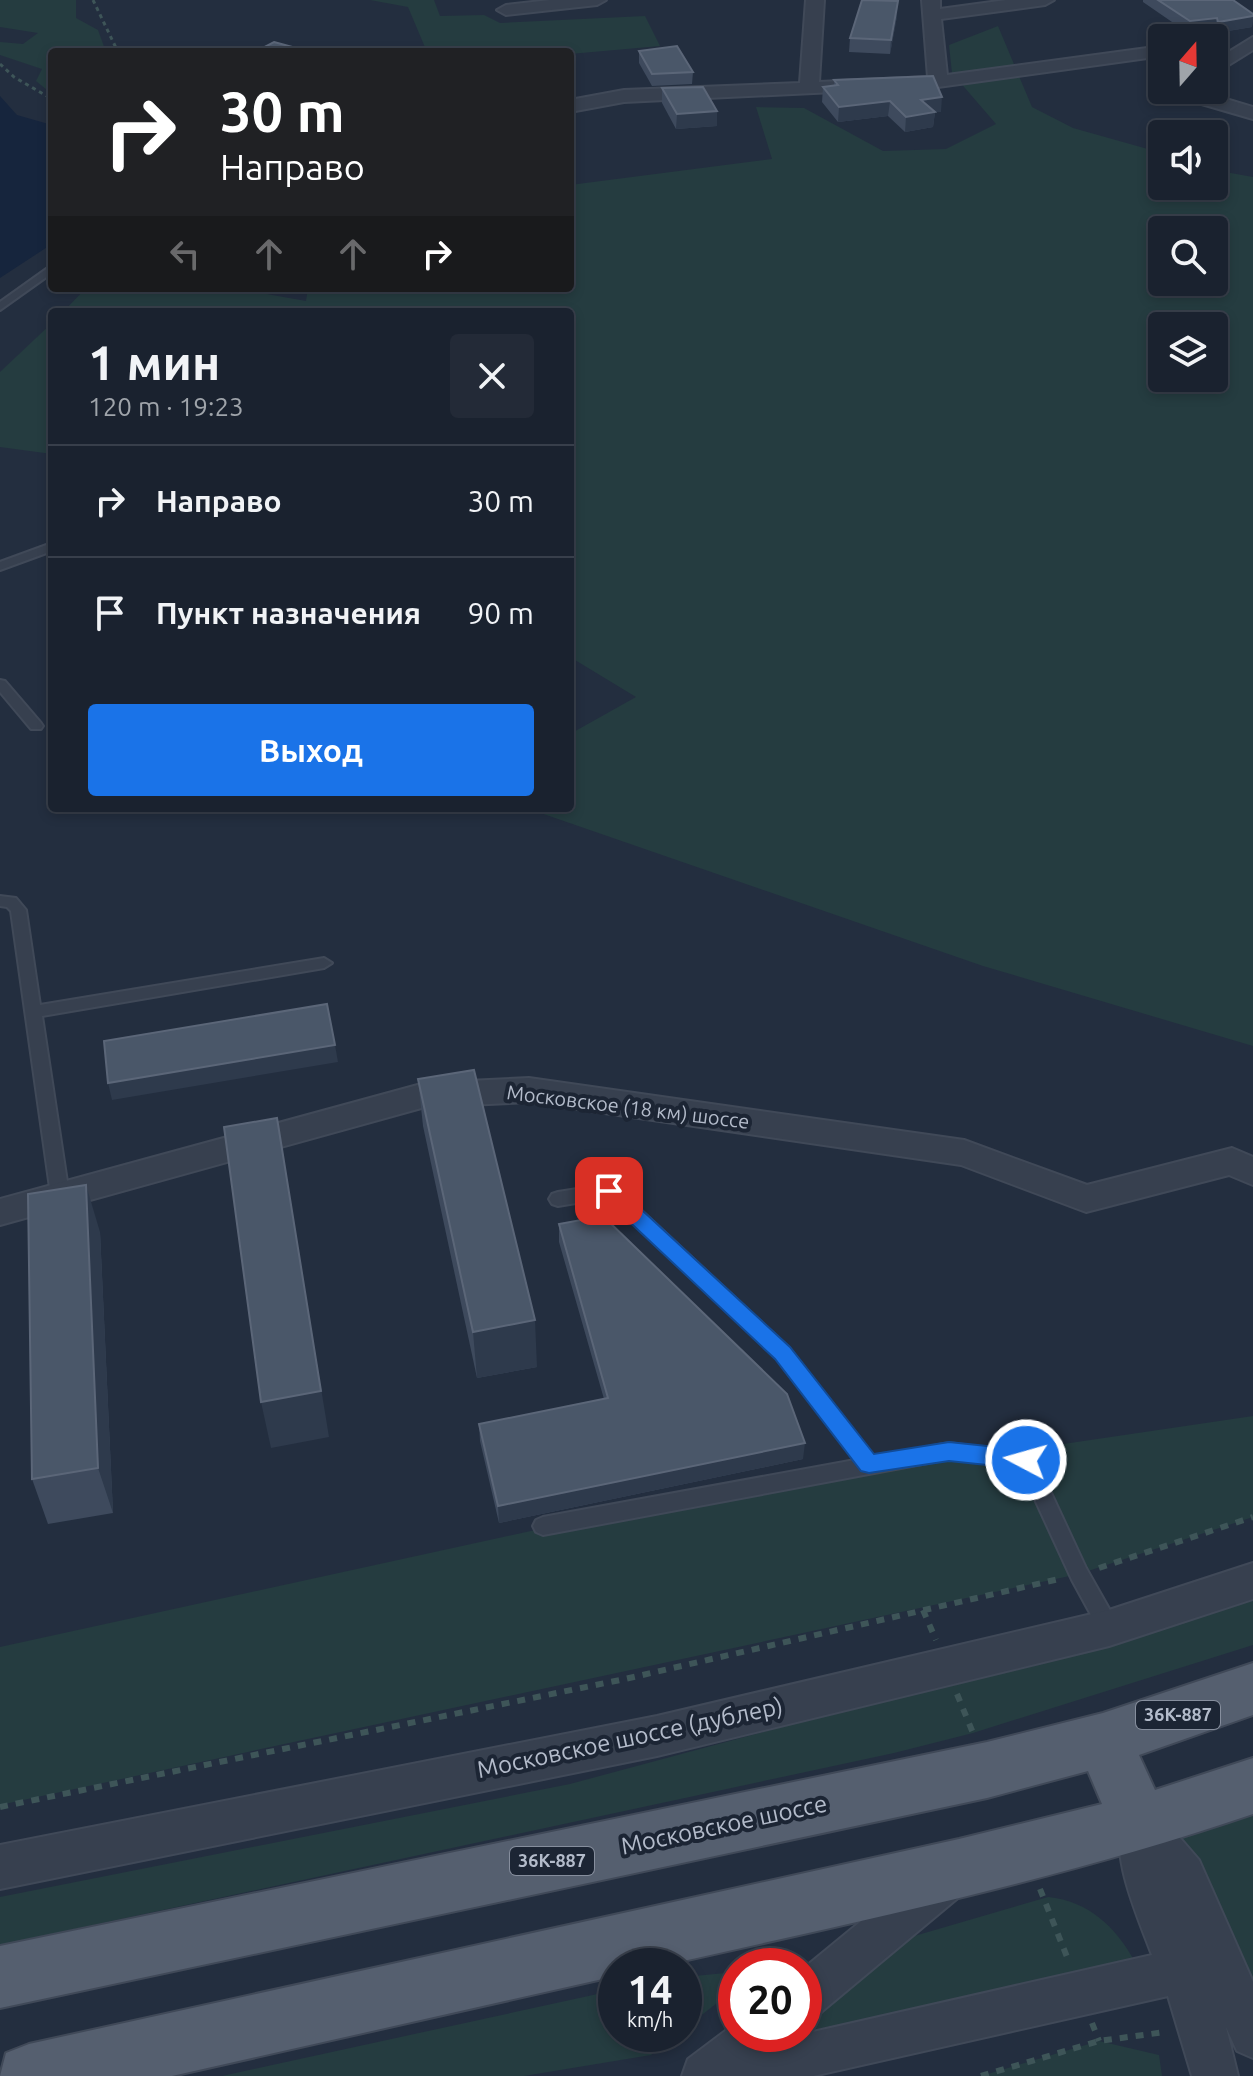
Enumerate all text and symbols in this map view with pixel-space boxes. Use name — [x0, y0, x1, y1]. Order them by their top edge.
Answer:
north arrow — [1148, 24, 1228, 104]
map controls — [1148, 24, 1228, 392]
icon: right — [88, 80, 192, 184]
text: 30 m — [220, 80, 345, 143]
button: sound — [1148, 120, 1228, 200]
text: Направо — [220, 146, 365, 187]
button: search — [1148, 216, 1228, 296]
icon: left — [163, 232, 207, 276]
icon: ahead — [247, 232, 291, 276]
icon: ahead — [331, 232, 375, 276]
icon: right — [415, 232, 459, 276]
button: layers — [1148, 312, 1228, 392]
button: close — [450, 334, 534, 418]
text: 1 мин — [88, 335, 220, 389]
text: 120 m · 19:23 — [88, 392, 244, 421]
icon: right — [88, 479, 132, 523]
text: Направо — [156, 484, 282, 518]
text: 30 m — [467, 484, 534, 518]
icon: arrive — [88, 591, 132, 635]
text: Пункт назначения — [156, 596, 421, 630]
text: 90 m — [467, 596, 534, 630]
button: Выход — [88, 704, 534, 796]
street label: Московское (18 км) шоссе — [505, 1080, 751, 1133]
pin — [575, 1157, 643, 1225]
icon: arrive — [587, 1169, 631, 1213]
position arrow — [984, 1418, 1068, 1502]
street label: Московское шоссе (дублер) — [475, 1692, 785, 1783]
road number: 36К-887 — [1136, 1701, 1220, 1729]
street label: Московское шоссе — [618, 1789, 829, 1860]
road number: 36К-887 — [510, 1847, 594, 1875]
speed limit sign: 20 — [718, 1948, 822, 2052]
text: 14 — [627, 1967, 673, 2012]
text: km/h — [627, 2008, 673, 2031]

